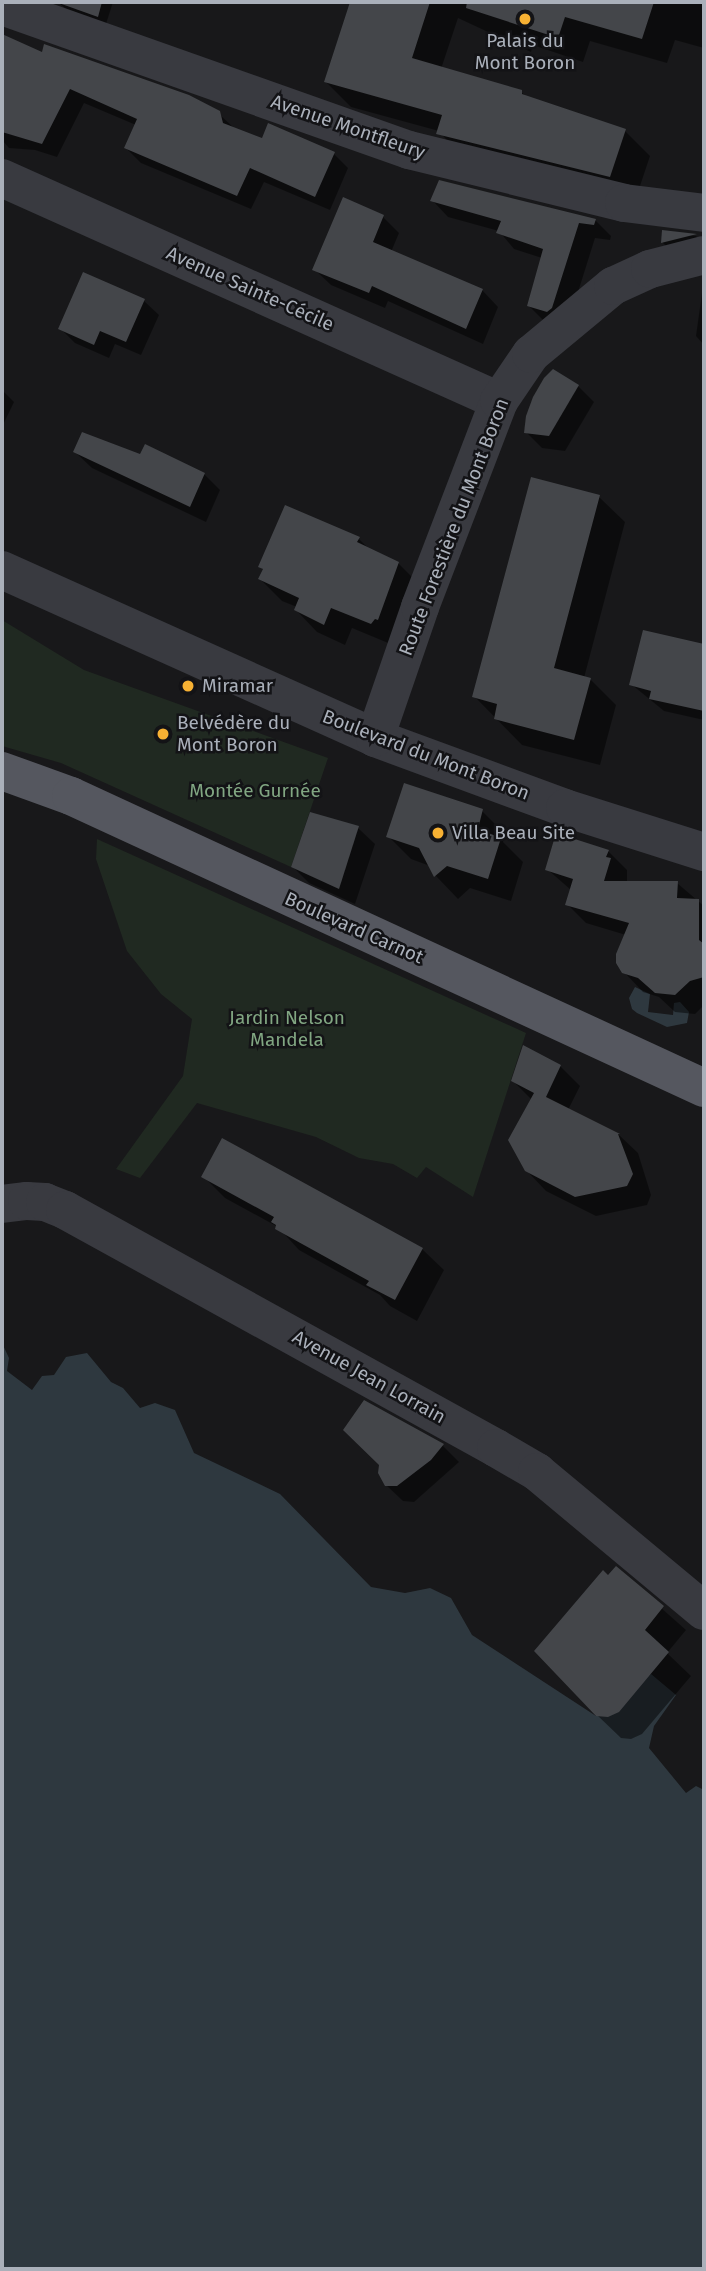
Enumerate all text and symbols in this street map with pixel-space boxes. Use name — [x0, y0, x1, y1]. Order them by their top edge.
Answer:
marker: Palais du Mont Boron — [517, 11, 533, 27]
place label: Palais du Mont Boron — [475, 30, 575, 74]
street label: Avenue Montfleury — [268, 90, 428, 164]
street label: Avenue Sainte-Cécile — [163, 242, 337, 336]
street label: Route Forestière du Mont Boron — [394, 395, 514, 659]
place label: Miramar — [202, 675, 273, 697]
marker: Miramar — [180, 678, 196, 694]
street label: Boulevard du Mont Boron — [319, 705, 533, 805]
place label: Belvédère du Mont Boron — [177, 712, 290, 756]
marker: Belvédère du Mont Boron — [155, 726, 171, 742]
park label: Montée Gurnée — [189, 780, 321, 802]
place label: Villa Beau Site — [452, 822, 575, 844]
marker: Villa Beau Site — [430, 825, 446, 841]
street label: Boulevard Carnot — [281, 887, 427, 969]
park label: Jardin Nelson Mandela — [229, 1007, 345, 1051]
street label: Avenue Jean Lorrain — [288, 1325, 450, 1429]

